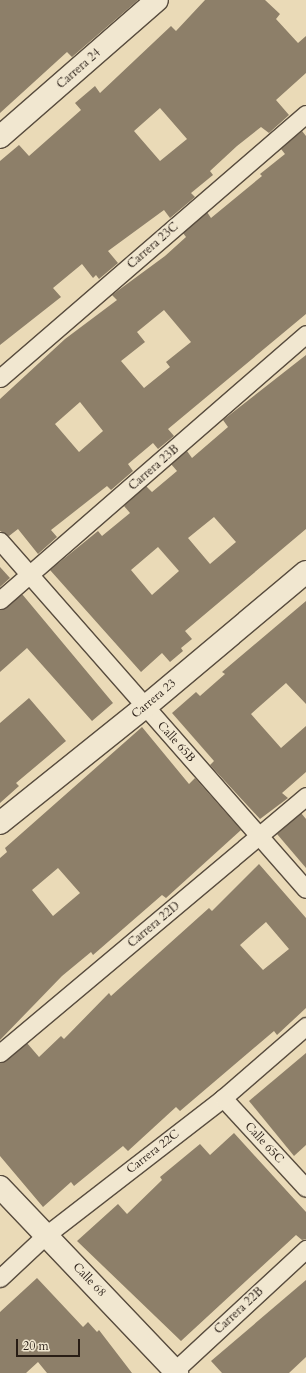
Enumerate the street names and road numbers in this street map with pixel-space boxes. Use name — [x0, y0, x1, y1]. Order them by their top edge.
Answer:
street label: Carrera 24 — [54, 46, 104, 92]
street label: Carrera 23C — [125, 220, 181, 272]
street label: Carrera 23B — [126, 442, 182, 494]
street label: Carrera 23 — [129, 676, 179, 722]
street label: Calle 65B — [154, 719, 198, 765]
street label: Carrera 22D — [125, 899, 183, 951]
street label: Calle 65C — [241, 1120, 287, 1166]
street label: Carrera 22C — [124, 1127, 182, 1177]
street label: Calle 68 — [69, 1260, 109, 1300]
street label: Carrera 22B — [211, 1285, 267, 1337]

